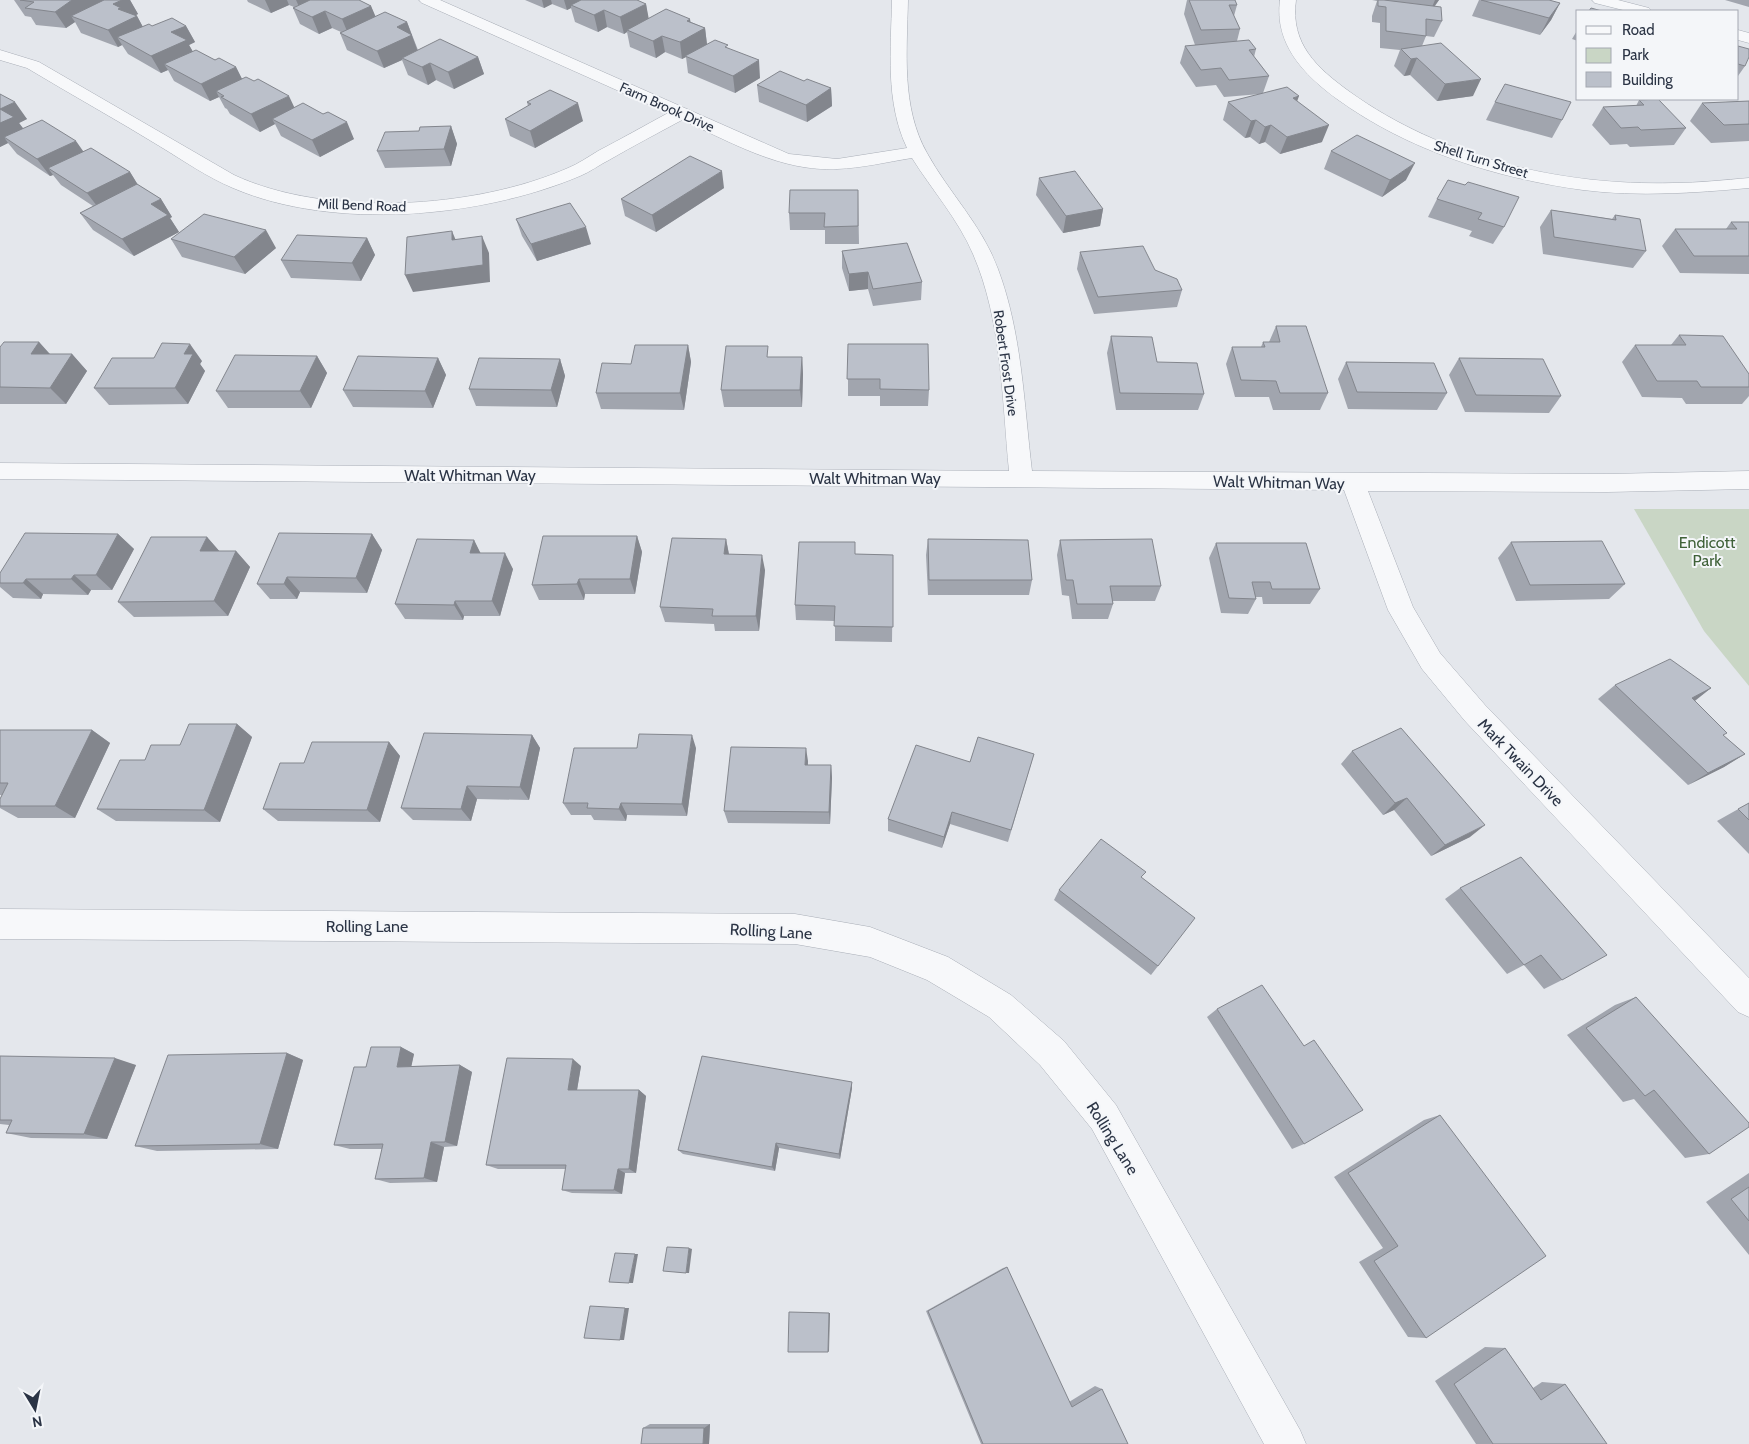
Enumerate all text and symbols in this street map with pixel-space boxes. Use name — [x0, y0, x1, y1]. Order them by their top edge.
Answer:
legend — [1576, 10, 1739, 100]
text: Road — [1622, 21, 1655, 39]
text: Park — [1622, 46, 1649, 64]
text: Building — [1622, 71, 1673, 89]
street label: Farm Brook Drive — [617, 78, 717, 136]
street label: Shell Turn Street — [1432, 136, 1531, 182]
street label: Mill Bend Road — [317, 194, 407, 216]
street label: Robert Frost Drive — [990, 309, 1022, 417]
street label: Walt Whitman Way — [404, 466, 536, 485]
street label: Walt Whitman Way — [809, 469, 941, 488]
street label: Walt Whitman Way — [1213, 472, 1345, 493]
park label: Endicott Park — [1679, 533, 1736, 570]
street label: Mark Twain Drive — [1474, 714, 1567, 810]
street label: Rolling Lane — [326, 917, 408, 936]
street label: Rolling Lane — [729, 920, 813, 943]
street label: Rolling Lane — [1083, 1098, 1142, 1178]
north arrow — [10, 1384, 60, 1434]
text: N — [31, 1412, 44, 1432]

